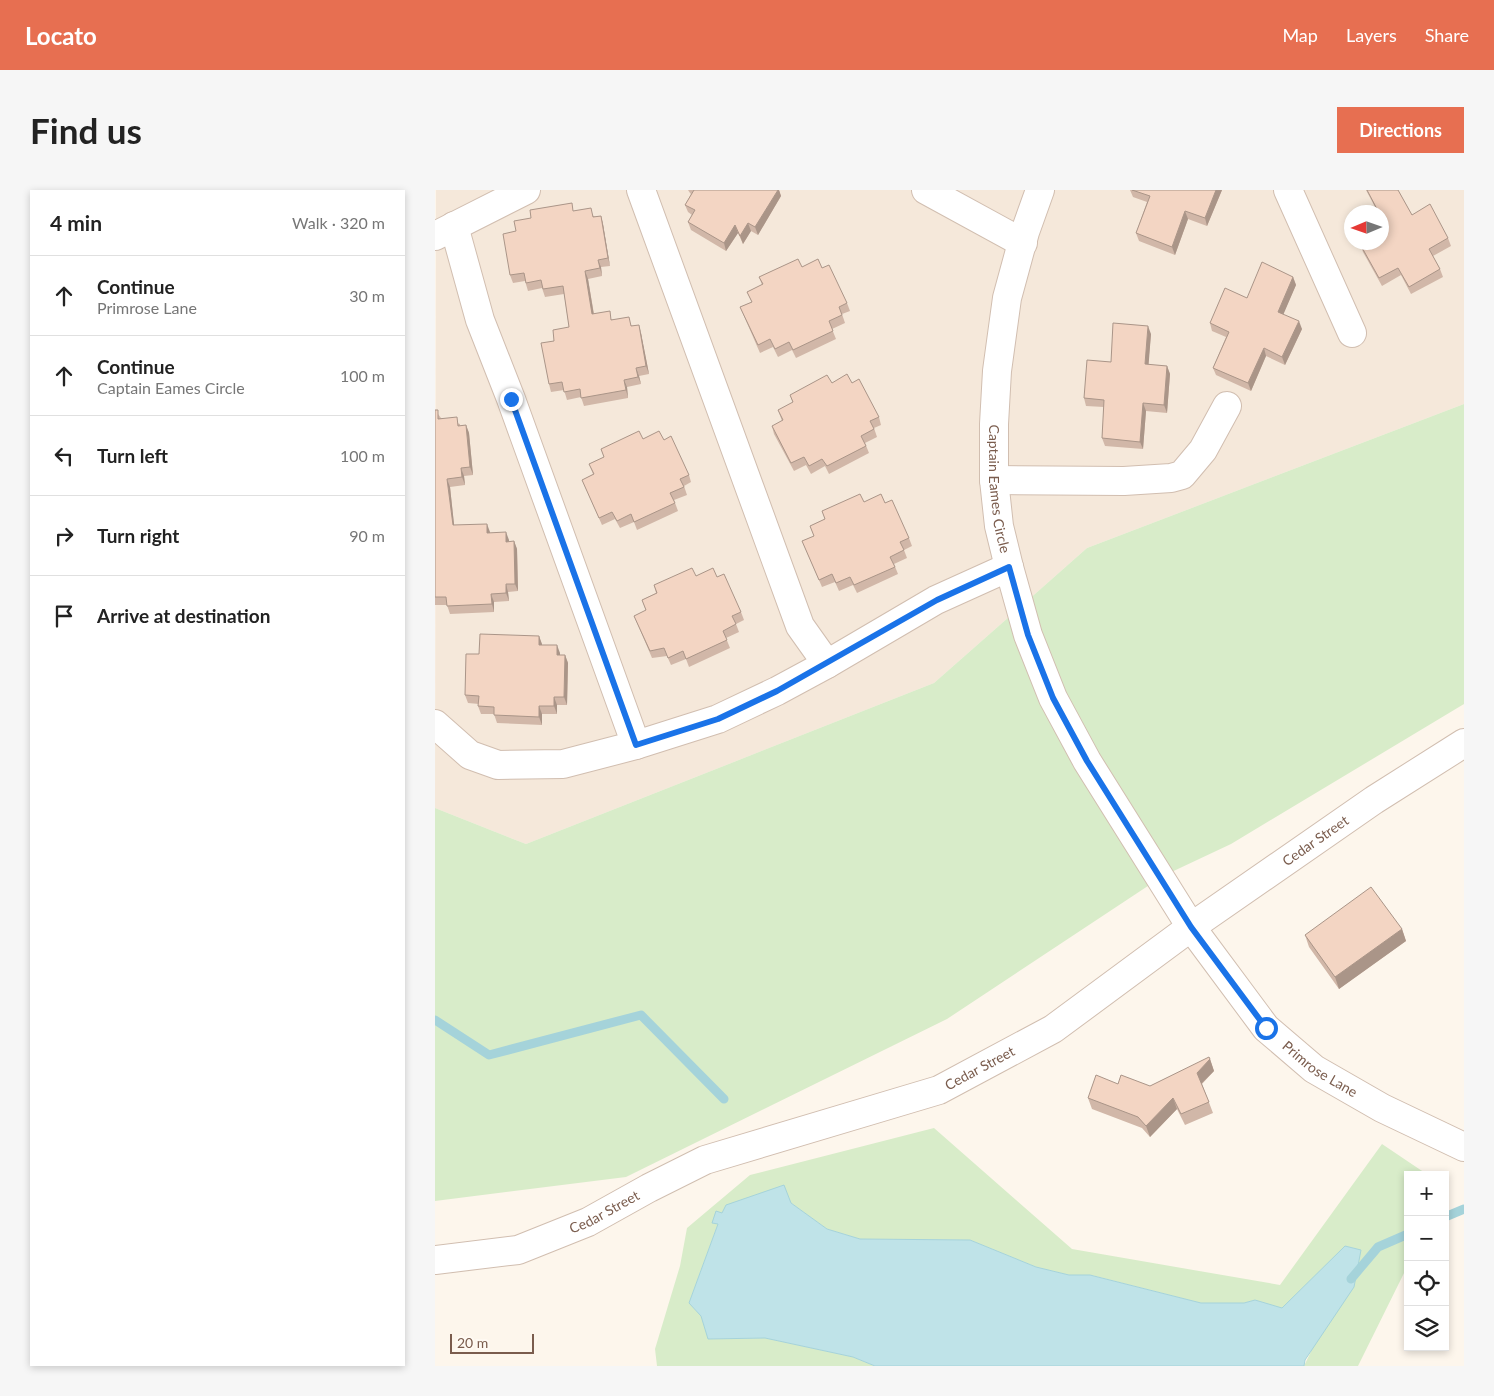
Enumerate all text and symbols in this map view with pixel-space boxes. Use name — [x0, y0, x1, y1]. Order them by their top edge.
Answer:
text: Locato — [25, 21, 97, 50]
text: Map — [1282, 24, 1318, 46]
text: Layers — [1346, 24, 1397, 46]
text: Share — [1425, 24, 1469, 46]
button: Directions — [1337, 107, 1464, 153]
text: Find us — [30, 109, 142, 151]
north arrow — [1344, 205, 1389, 250]
text: 4 min — [50, 210, 102, 235]
text: Walk · 320 m — [292, 213, 385, 232]
text: Continue — [97, 275, 175, 298]
icon: ahead — [50, 282, 78, 310]
text: 30 m — [349, 286, 385, 305]
text: Primrose Lane — [97, 298, 197, 317]
text: Continue — [97, 355, 175, 378]
icon: ahead — [50, 362, 78, 390]
text: 100 m — [340, 366, 385, 385]
text: Captain Eames Circle — [97, 378, 245, 397]
route end — [500, 388, 523, 411]
street label: Captain Eames Circle — [986, 425, 1014, 555]
icon: left — [50, 442, 78, 470]
text: Turn left — [97, 444, 168, 467]
text: 100 m — [340, 446, 385, 465]
icon: right — [50, 522, 78, 550]
text: Turn right — [97, 524, 179, 547]
text: 90 m — [349, 526, 385, 545]
icon: arrive — [50, 602, 78, 630]
text: Arrive at destination — [97, 604, 270, 627]
street label: Cedar Street — [1279, 811, 1351, 869]
route start — [1255, 1017, 1278, 1040]
street label: Primrose Lane — [1279, 1037, 1361, 1100]
street label: Cedar Street — [942, 1042, 1017, 1093]
map controls — [1404, 1171, 1449, 1351]
button: + — [1404, 1171, 1449, 1216]
street label: Cedar Street — [567, 1186, 642, 1237]
button: − — [1404, 1216, 1449, 1261]
button: locate — [1404, 1261, 1449, 1306]
button: layers — [1404, 1306, 1449, 1351]
scale bar — [450, 1331, 534, 1354]
text: 20 m — [457, 1334, 488, 1351]

